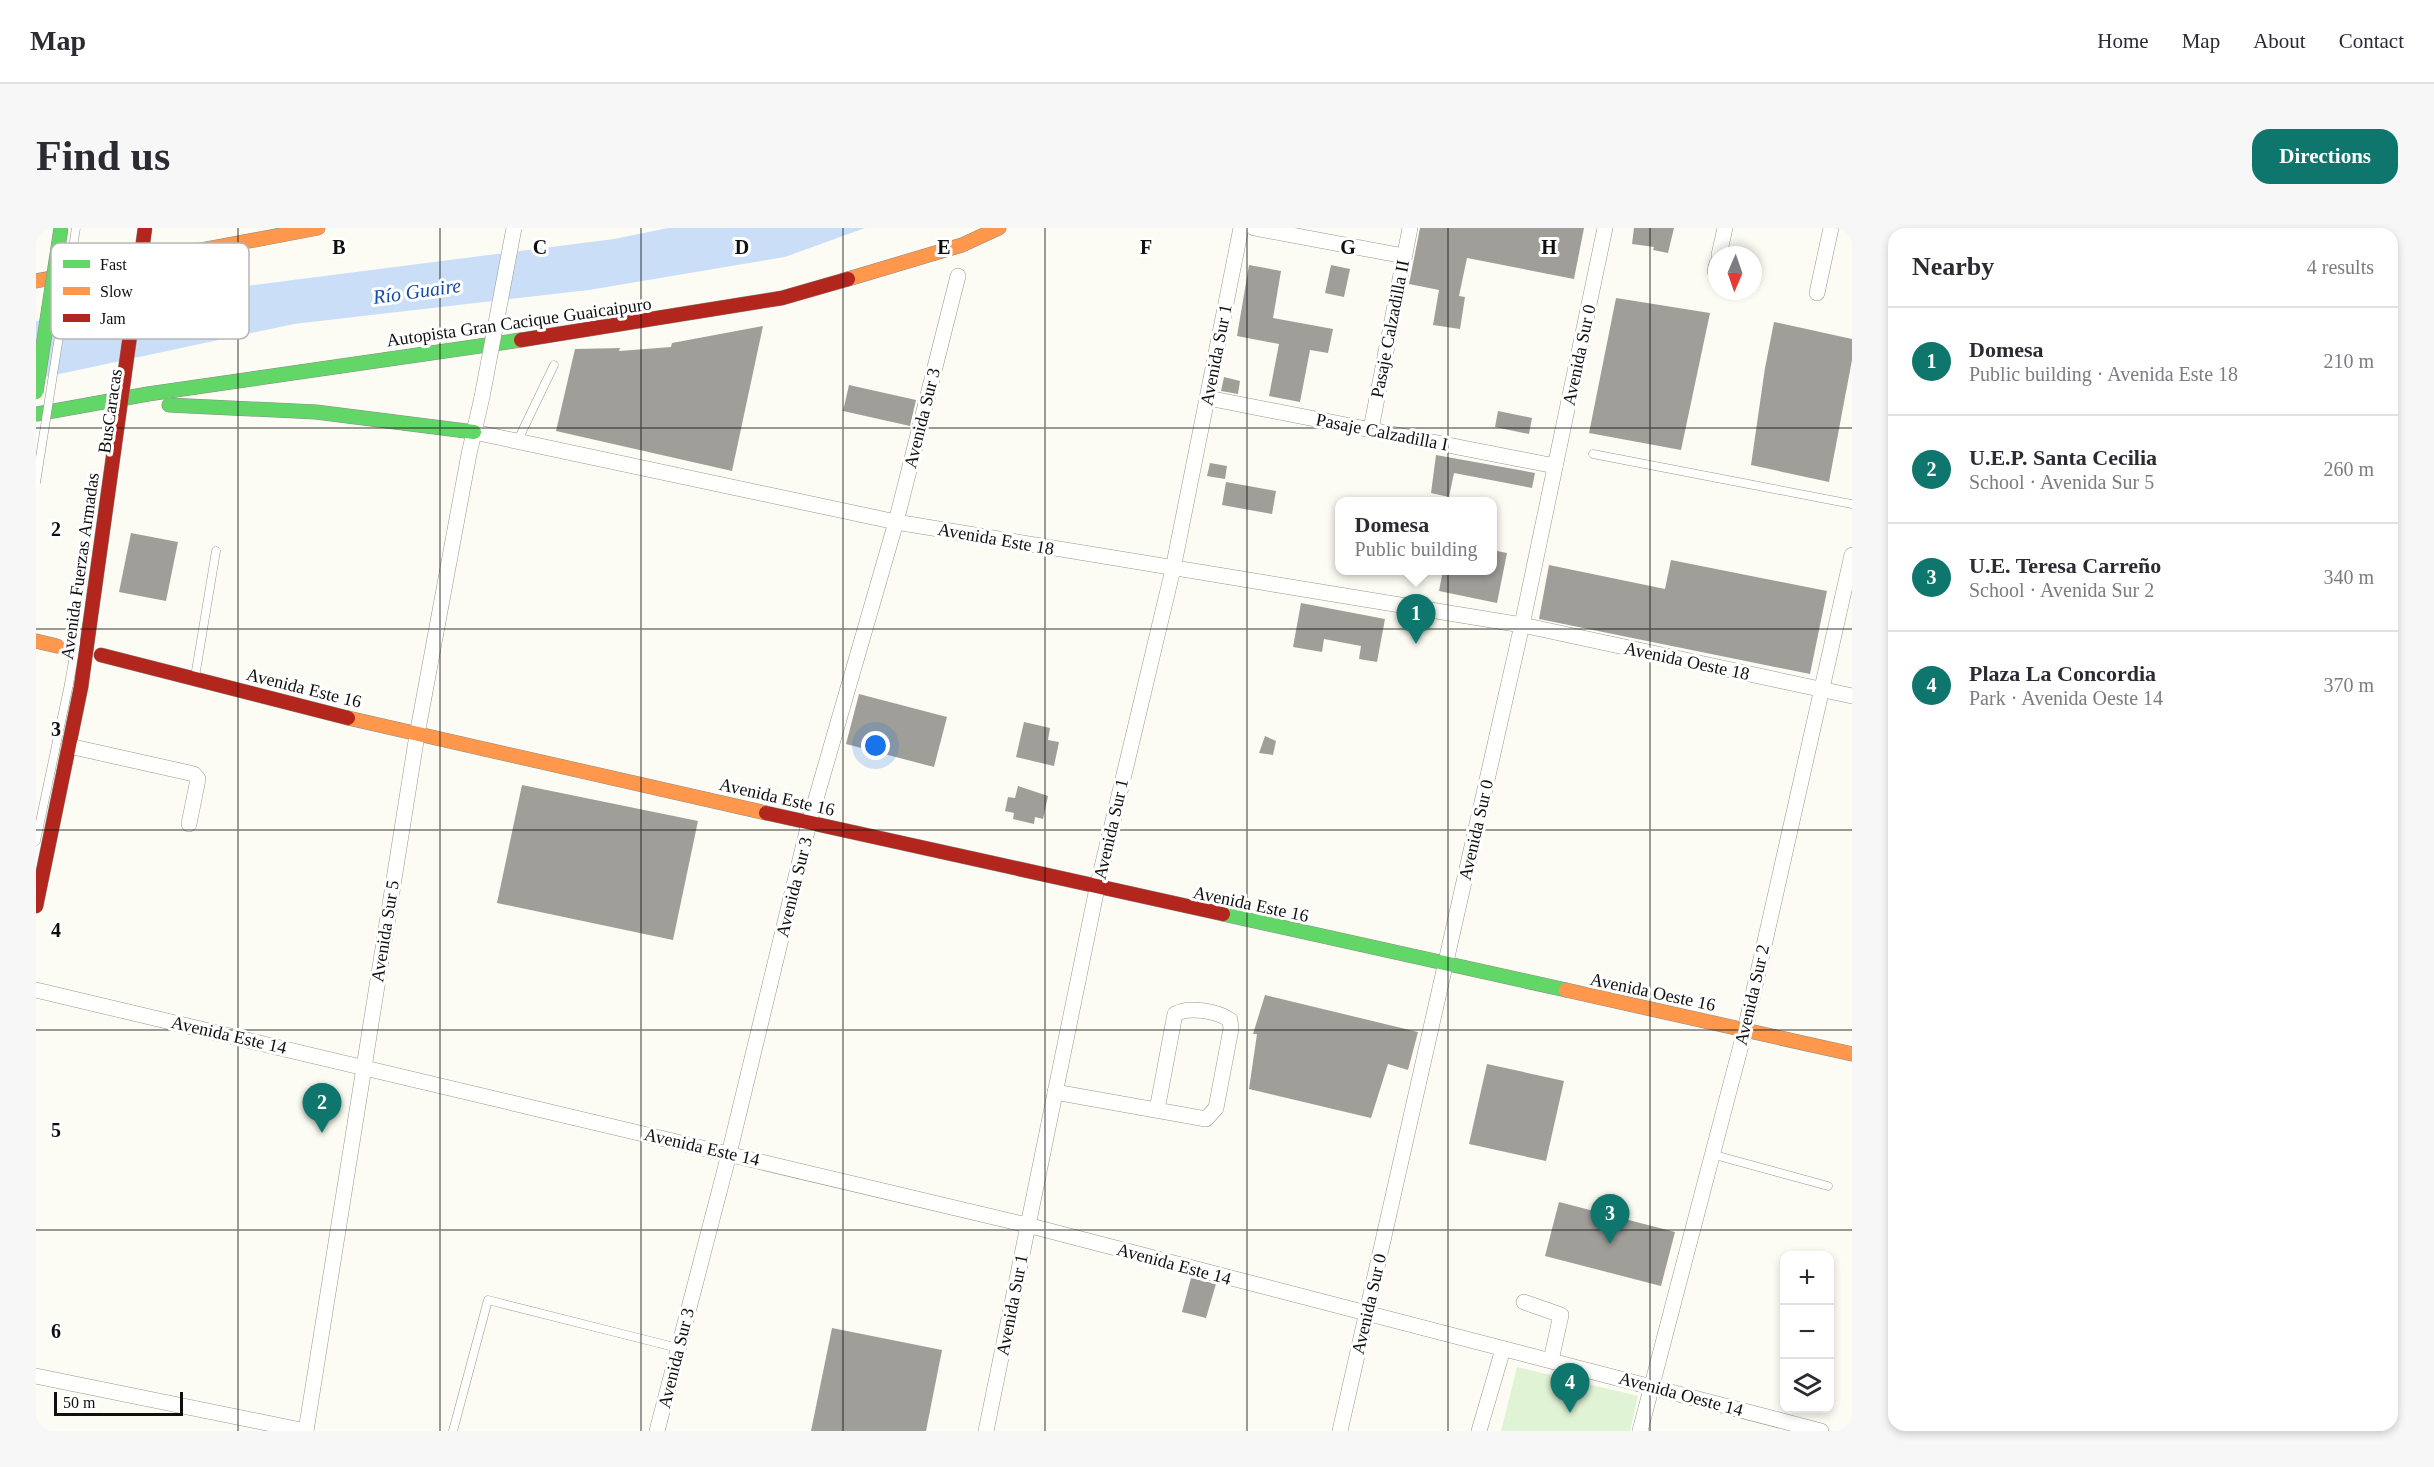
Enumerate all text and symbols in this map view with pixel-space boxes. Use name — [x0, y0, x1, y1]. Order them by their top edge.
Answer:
text: Map — [30, 25, 86, 56]
text: Home — [2097, 29, 2149, 53]
text: Map — [2182, 29, 2220, 53]
text: About — [2253, 29, 2306, 53]
text: Contact — [2339, 29, 2404, 53]
button: Directions — [2252, 129, 2398, 184]
text: Find us — [36, 133, 170, 179]
text: B — [332, 236, 346, 258]
text: C — [533, 236, 547, 258]
text: D — [735, 236, 749, 258]
text: E — [937, 236, 951, 258]
text: F — [1140, 236, 1152, 258]
text: G — [1340, 236, 1356, 258]
text: H — [1541, 236, 1557, 258]
legend — [51, 243, 249, 339]
north arrow — [1708, 246, 1762, 300]
text: Nearby — [1912, 252, 1994, 281]
text: Fast — [100, 256, 127, 273]
text: 4 results — [2307, 256, 2374, 278]
street label: Pasaje Calzadilla II — [1367, 258, 1413, 400]
water label: Río Guaire — [371, 274, 463, 308]
text: Slow — [100, 283, 133, 300]
street label: Autopista Gran Cacique Guaicaipuro — [385, 293, 653, 351]
street label: Avenida Sur 1 — [1196, 303, 1236, 407]
street label: Avenida Sur 0 — [1559, 303, 1599, 407]
text: Jam — [100, 310, 126, 327]
text: Domesa — [1969, 337, 2044, 362]
text: 1 — [1927, 350, 1937, 372]
text: 210 m — [2323, 350, 2374, 372]
text: Public building · Avenida Este 18 — [1969, 363, 2238, 385]
street label: Avenida Sur 3 — [900, 366, 944, 470]
street label: BusCaracas — [94, 368, 126, 454]
street label: Pasaje Calzadilla I — [1314, 409, 1450, 455]
text: U.E.P. Santa Cecilia — [1969, 445, 2157, 470]
text: 2 — [1927, 458, 1937, 480]
text: 260 m — [2323, 458, 2374, 480]
street label: Avenida Fuerzas Armadas — [57, 471, 103, 661]
text: School · Avenida Sur 5 — [1969, 471, 2154, 493]
popup — [1335, 497, 1497, 575]
text: Domesa — [1355, 512, 1429, 537]
text: 2 — [51, 518, 61, 540]
street label: Avenida Este 18 — [936, 519, 1056, 559]
text: Public building — [1355, 538, 1477, 560]
text: U.E. Teresa Carreño — [1969, 553, 2161, 578]
text: 3 — [1927, 566, 1937, 588]
text: 340 m — [2323, 566, 2374, 588]
text: School · Avenida Sur 2 — [1969, 579, 2154, 601]
pin: 1 — [1396, 594, 1436, 644]
street label: Avenida Oeste 18 — [1622, 638, 1752, 684]
text: Plaza La Concordia — [1969, 661, 2156, 686]
street label: Avenida Este 16 — [245, 664, 363, 712]
text: 4 — [1927, 674, 1937, 696]
text: 370 m — [2323, 674, 2374, 696]
text: Park · Avenida Oeste 14 — [1969, 687, 2163, 709]
text: 3 — [51, 718, 61, 740]
your location — [861, 731, 890, 760]
street label: Avenida Este 16 — [717, 774, 837, 820]
street label: Avenida Sur 1 — [1090, 777, 1132, 881]
street label: Avenida Sur 0 — [1455, 778, 1497, 882]
street label: Avenida Sur 3 — [772, 835, 816, 939]
street label: Avenida Sur 5 — [367, 879, 403, 983]
street label: Avenida Este 16 — [1191, 882, 1311, 926]
text: 4 — [51, 919, 61, 941]
street label: Avenida Sur 2 — [1731, 943, 1773, 1047]
street label: Avenida Oeste 16 — [1588, 969, 1718, 1015]
street label: Avenida Este 14 — [169, 1012, 289, 1058]
pin: 2 — [302, 1084, 342, 1133]
text: 5 — [51, 1119, 61, 1141]
street label: Avenida Este 14 — [642, 1124, 762, 1170]
pin: 3 — [1590, 1194, 1630, 1244]
street label: Avenida Este 14 — [1115, 1239, 1233, 1289]
map controls — [1780, 1251, 1834, 1413]
button: + — [1780, 1251, 1834, 1305]
street label: Avenida Sur 0 — [1348, 1252, 1390, 1356]
street label: Avenida Sur 1 — [992, 1253, 1032, 1357]
button: − — [1780, 1305, 1834, 1359]
street label: Avenida Sur 3 — [654, 1306, 698, 1410]
text: 6 — [51, 1320, 61, 1342]
button: layers — [1780, 1359, 1834, 1413]
pin: 4 — [1550, 1364, 1589, 1413]
street label: Avenida Oeste 14 — [1617, 1368, 1745, 1420]
scale bar — [54, 1389, 183, 1416]
text: 50 m — [63, 1394, 95, 1411]

